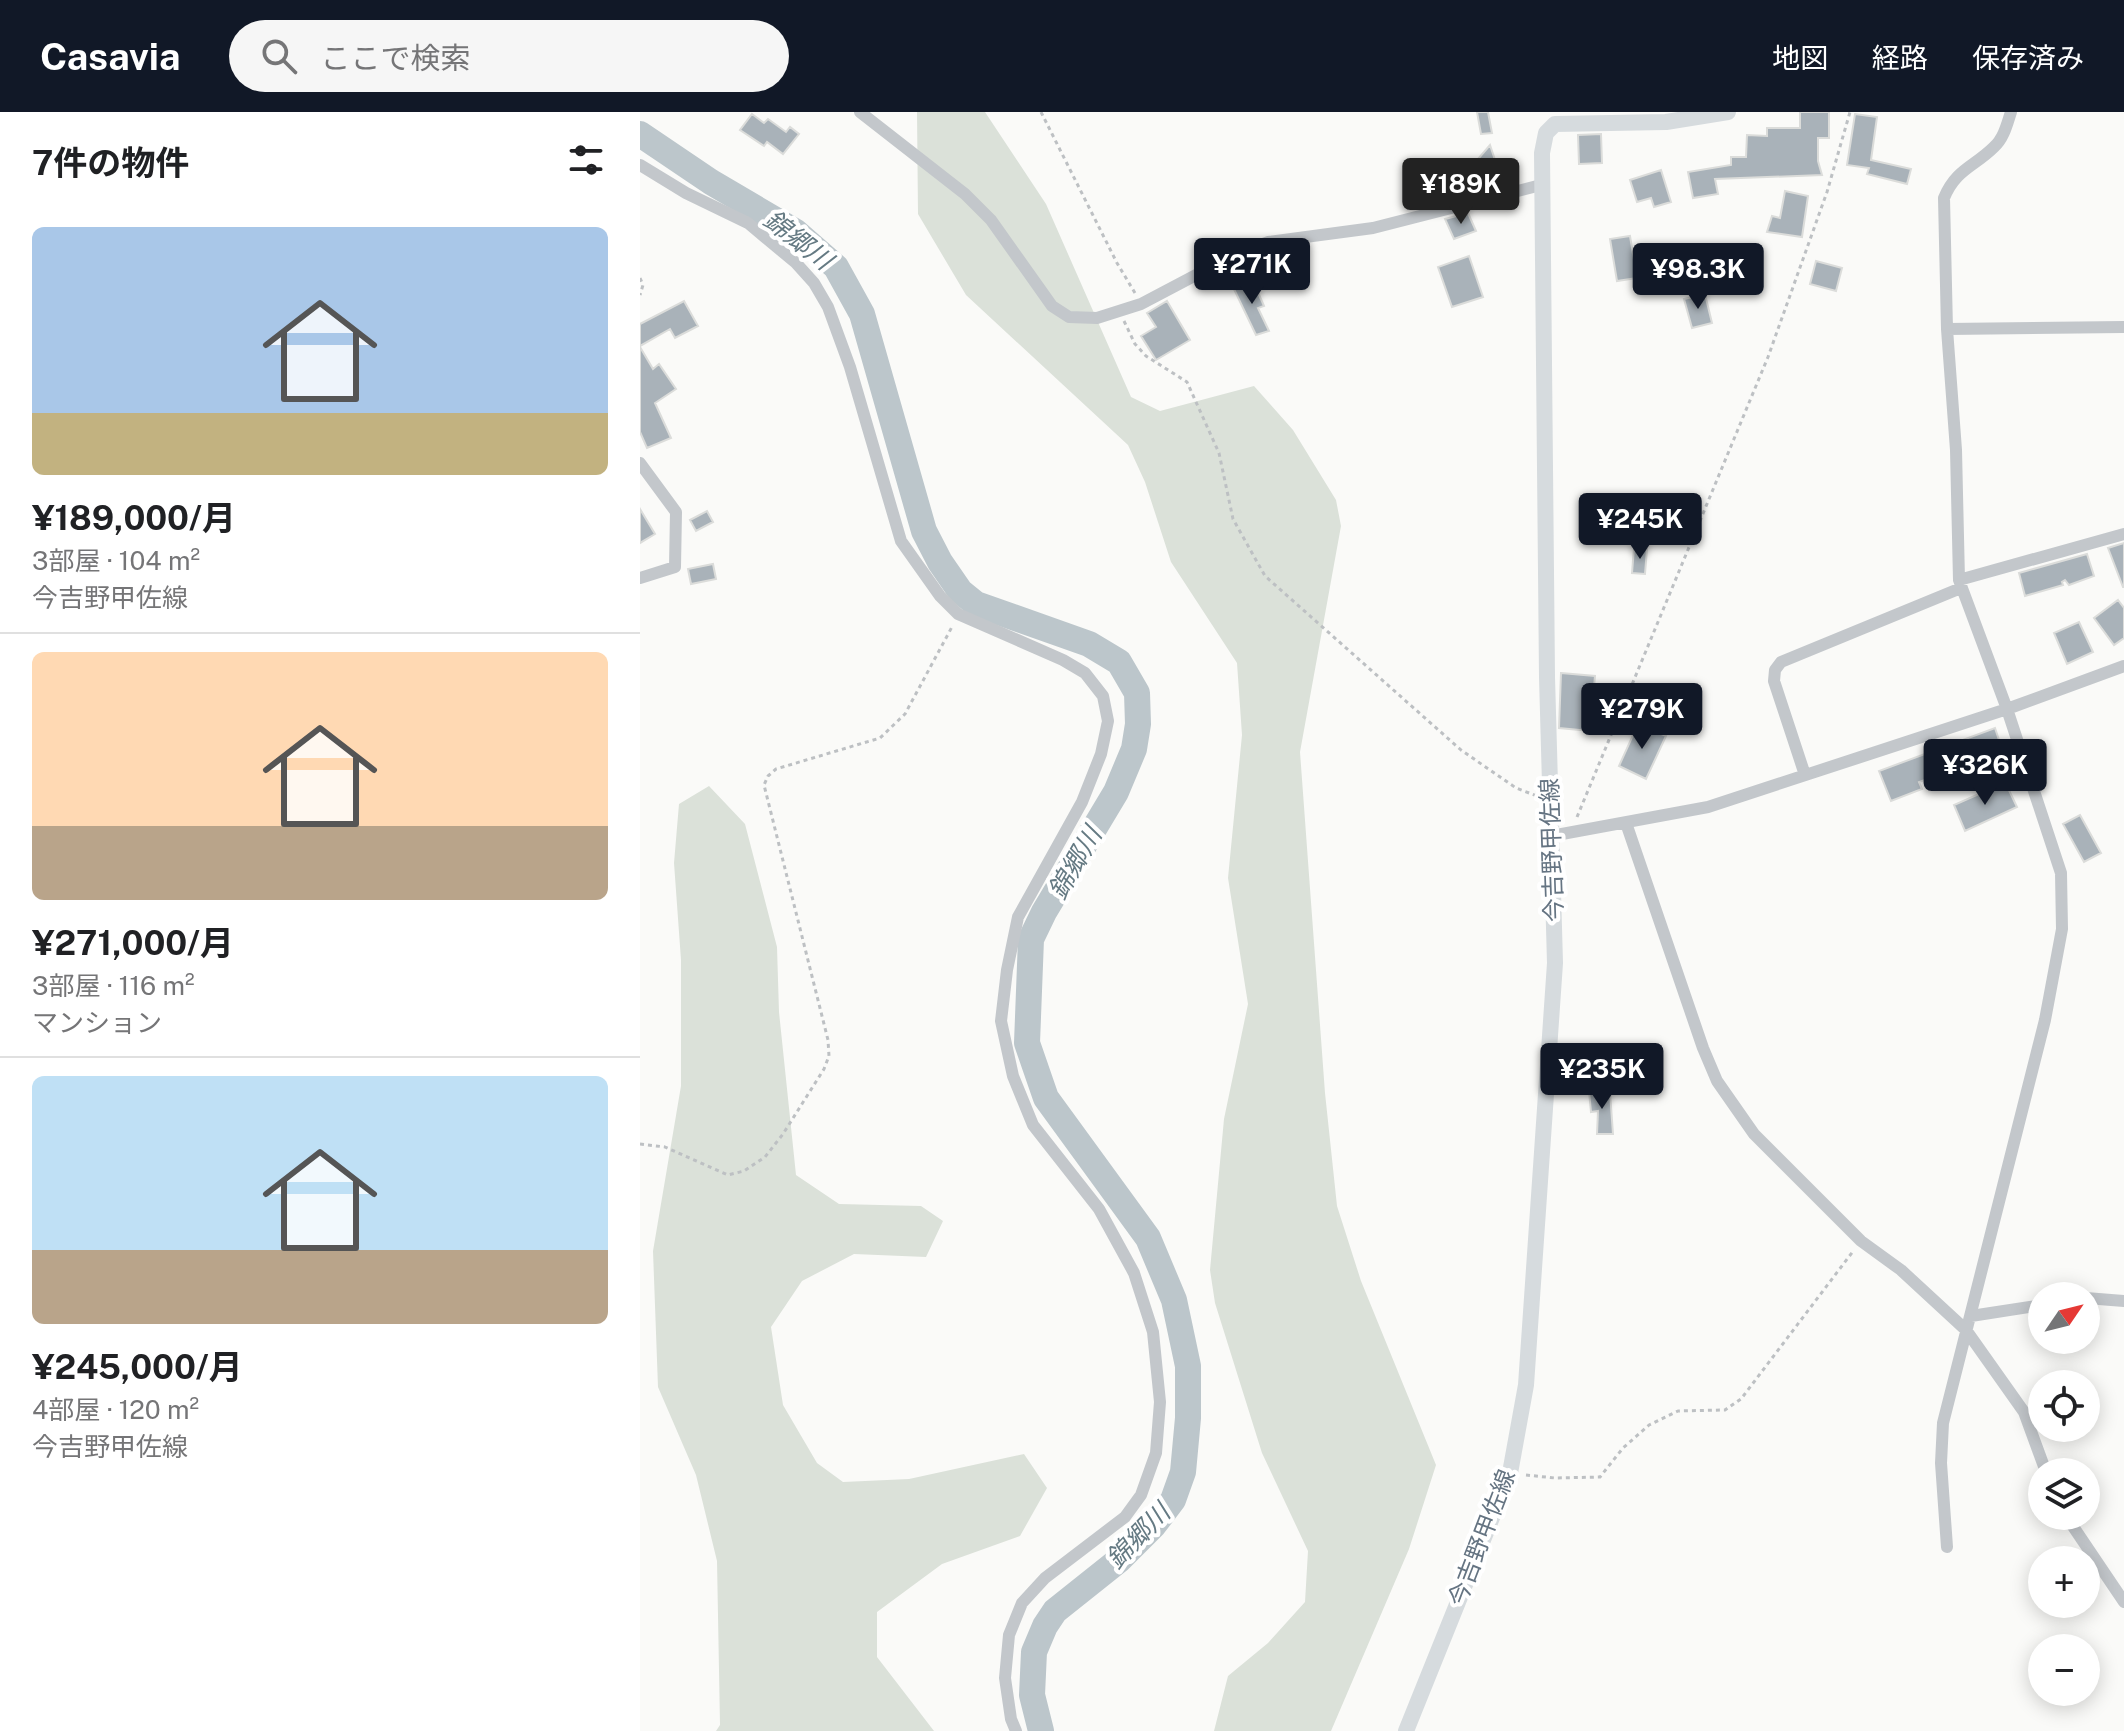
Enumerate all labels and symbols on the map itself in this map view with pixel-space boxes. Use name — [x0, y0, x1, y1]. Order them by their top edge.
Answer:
pin: ¥189K — [1405, 158, 1517, 226]
water label: 錦郷川 — [758, 203, 841, 278]
pin: ¥271K — [1196, 238, 1308, 306]
pin: ¥98.3K — [1633, 243, 1763, 311]
pin: ¥245K — [1584, 493, 1696, 561]
pin: ¥279K — [1586, 683, 1698, 751]
pin: ¥326K — [1929, 739, 2041, 807]
street label: 今吉野甲佐線 — [1534, 778, 1568, 922]
water label: 錦郷川 — [1042, 819, 1109, 904]
pin: ¥235K — [1546, 1043, 1658, 1111]
north arrow — [2028, 1282, 2100, 1354]
street label: 今吉野甲佐線 — [1442, 1465, 1520, 1610]
water label: 錦郷川 — [1099, 1495, 1178, 1574]

